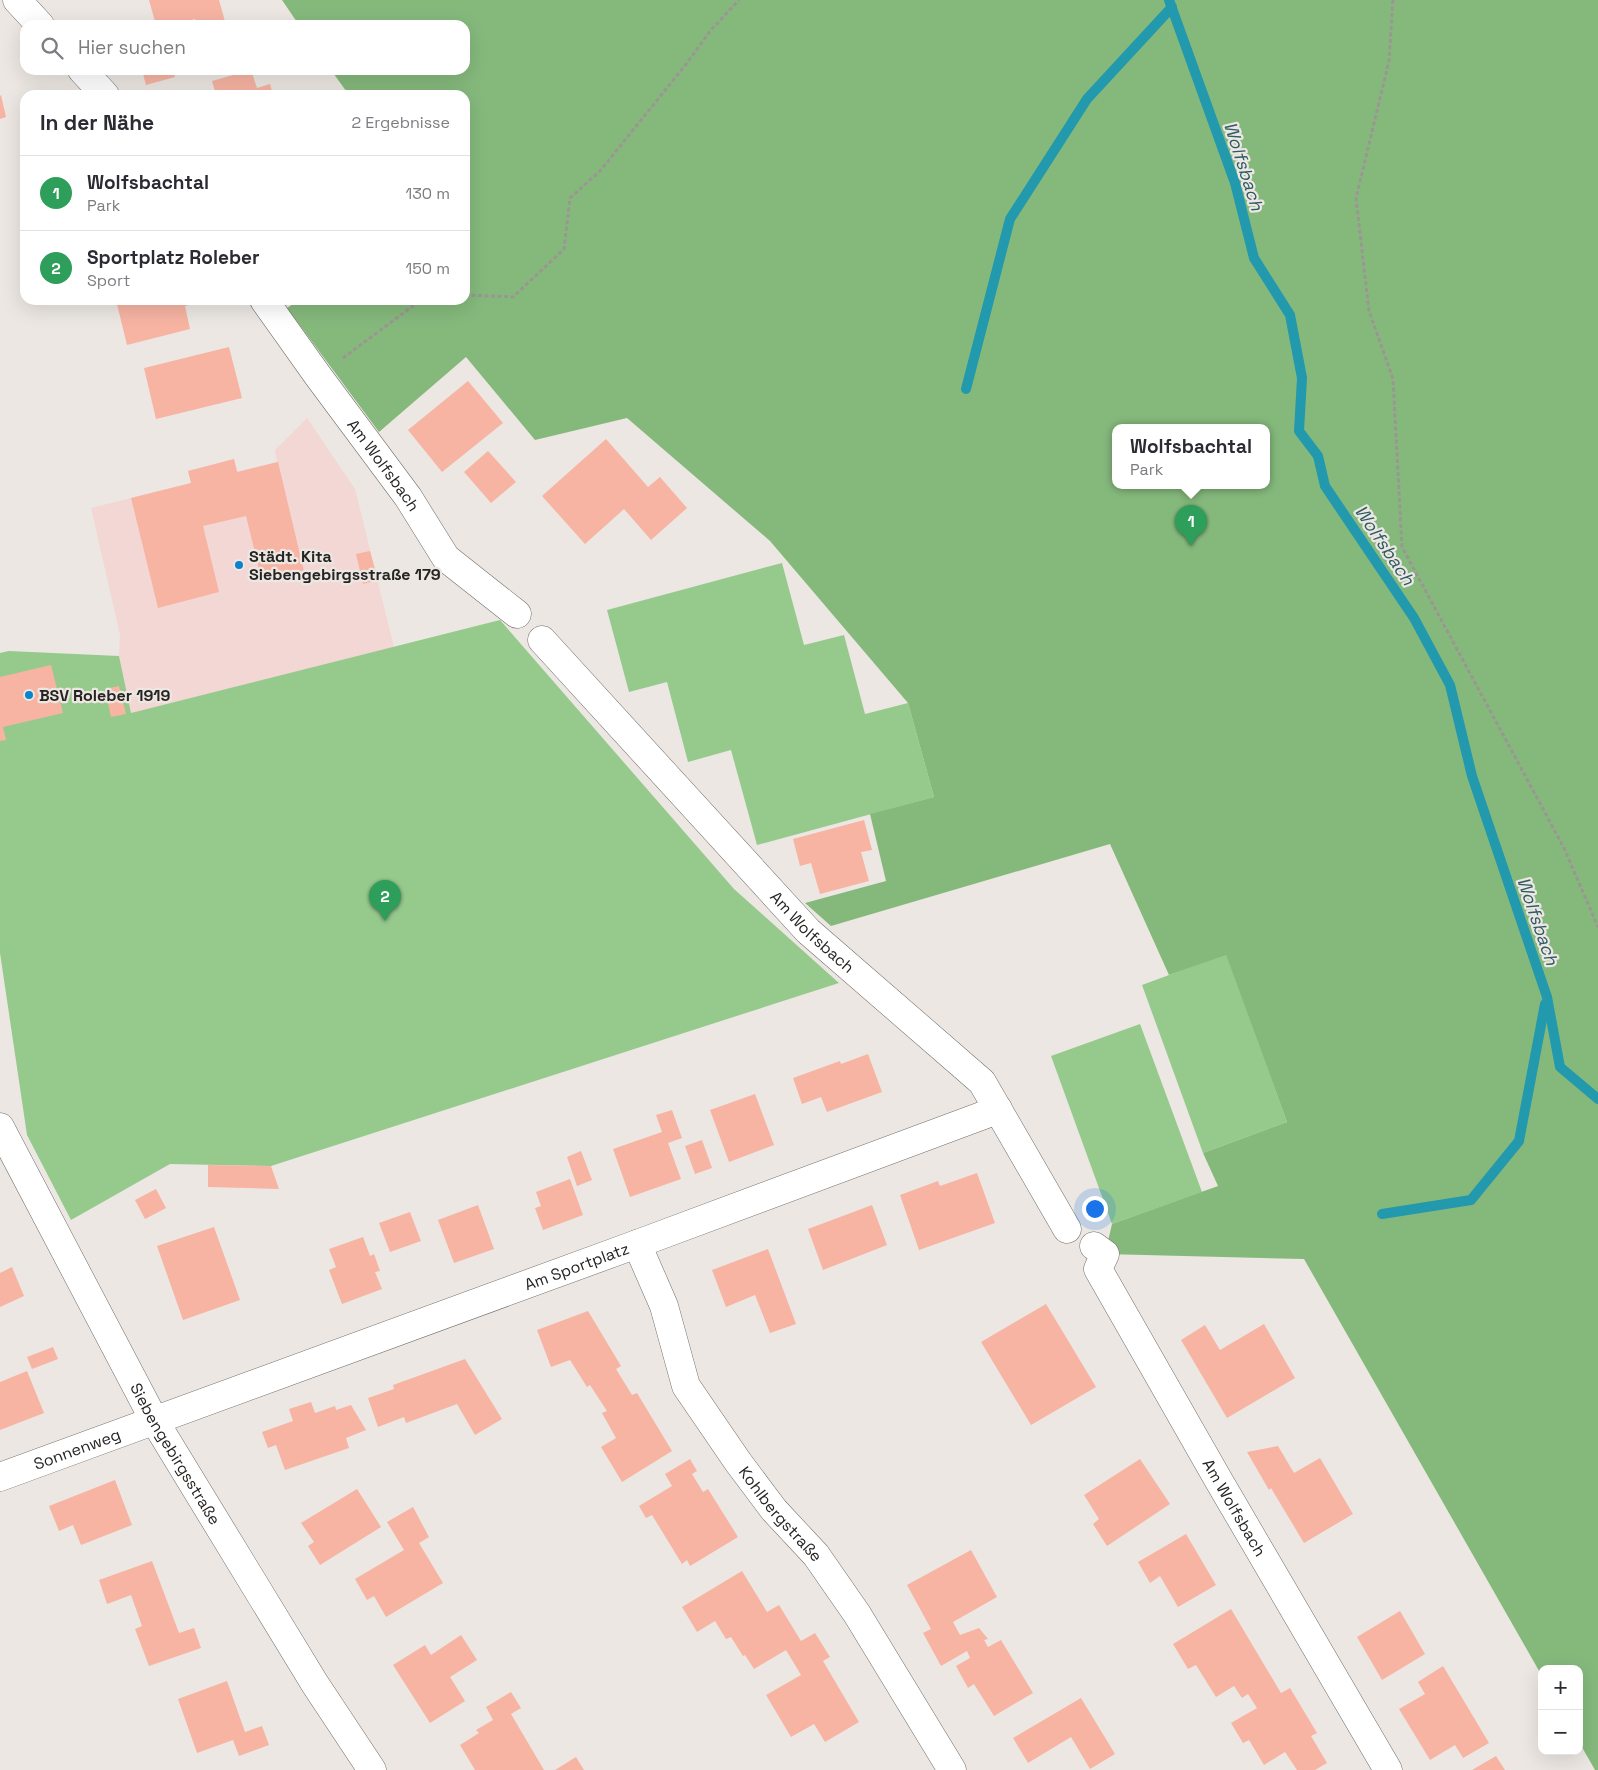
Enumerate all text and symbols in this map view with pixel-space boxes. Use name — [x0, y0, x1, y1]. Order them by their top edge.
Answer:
search box — [20, 20, 470, 75]
icon: search — [38, 34, 66, 62]
text: Hier suchen — [78, 35, 186, 60]
text: In der Nähe — [40, 109, 154, 136]
text: 2 Ergebnisse — [351, 112, 450, 133]
water label: Wolfsbach — [1219, 119, 1269, 214]
text: Wolfsbachtal — [87, 170, 209, 195]
text: 1 — [52, 183, 60, 204]
text: 130 m — [406, 183, 450, 204]
text: Park — [87, 195, 120, 216]
text: Sportplatz Roleber — [87, 245, 260, 270]
text: 2 — [51, 258, 61, 279]
text: 150 m — [406, 258, 450, 279]
text: Sport — [87, 270, 130, 291]
street label: Am Wolfsbach — [343, 415, 425, 515]
popup — [1112, 424, 1270, 489]
text: Wolfsbachtal — [1130, 434, 1252, 459]
text: Park — [1130, 459, 1163, 480]
water label: Wolfsbach — [1350, 500, 1421, 590]
pin: 1 — [1175, 505, 1207, 546]
place label: Städt. Kita Siebengebirgsstraße 179 — [249, 546, 441, 585]
marker: Städt. Kita Siebengebirgsstraße 179 — [233, 559, 245, 571]
place label: BSV Roleber 1919 — [39, 685, 171, 706]
marker: BSV Roleber 1919 — [23, 689, 35, 701]
water label: Wolfsbach — [1512, 874, 1564, 969]
pin: 2 — [369, 880, 401, 921]
street label: Am Wolfsbach — [766, 886, 859, 977]
your location — [1082, 1196, 1108, 1222]
street label: Am Sportplatz — [521, 1237, 632, 1295]
street label: Siebengebirgsstraße — [126, 1379, 226, 1529]
street label: Sonnenweg — [31, 1423, 123, 1474]
street label: Am Wolfsbach — [1198, 1455, 1271, 1560]
street label: Kohlbergstraße — [734, 1462, 828, 1565]
map controls — [1538, 1665, 1583, 1755]
button: + — [1538, 1665, 1583, 1710]
button: − — [1538, 1710, 1583, 1755]

